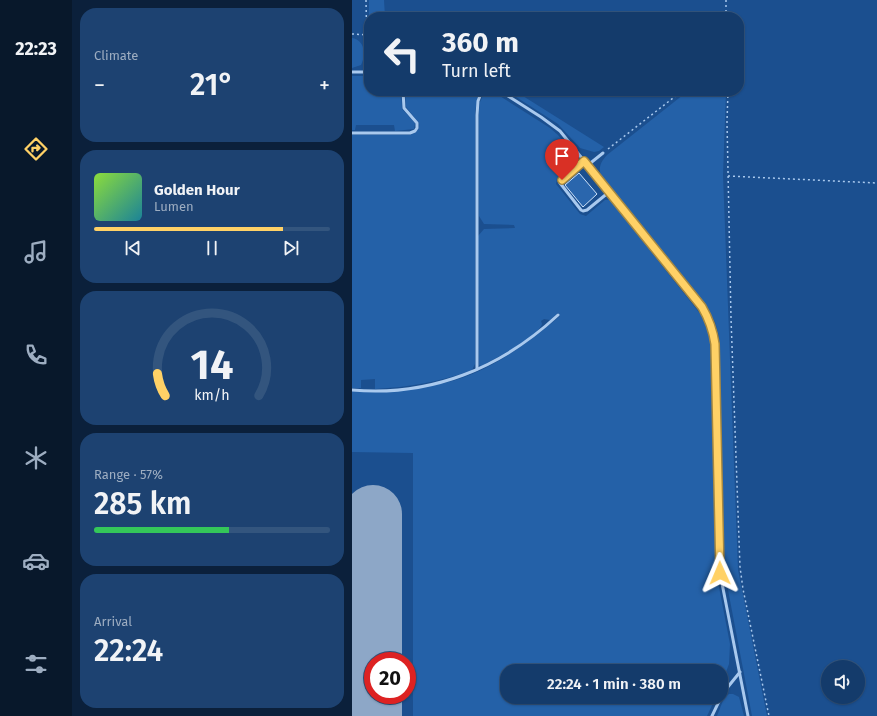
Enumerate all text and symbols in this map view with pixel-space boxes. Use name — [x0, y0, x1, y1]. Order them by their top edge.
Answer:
text: 360 m — [442, 26, 519, 59]
icon: left — [376, 28, 428, 80]
text: 22:23 — [15, 38, 57, 60]
text: Climate — [94, 48, 138, 63]
text: Turn left — [442, 60, 511, 82]
text: 21° — [190, 67, 234, 103]
text: − — [94, 72, 105, 99]
text: + — [319, 72, 330, 99]
icon: directions — [22, 135, 50, 163]
pin — [545, 139, 579, 180]
icon: arrive — [551, 145, 573, 167]
text: Golden Hour — [154, 181, 240, 199]
text: Lumen — [154, 199, 194, 214]
icon: previous — [122, 237, 144, 259]
icon: pause — [201, 237, 223, 259]
icon: next — [280, 237, 302, 259]
icon: music — [22, 238, 50, 266]
text: 14 — [191, 340, 233, 390]
icon: phone — [22, 341, 50, 369]
text: km/h — [194, 387, 230, 404]
icon: climate — [22, 444, 50, 472]
text: Range · 57% — [94, 467, 163, 482]
text: 285 km — [94, 486, 191, 522]
icon: car — [22, 547, 50, 575]
position arrow — [699, 552, 741, 594]
text: Arrival — [94, 614, 132, 629]
text: 22:24 — [94, 633, 163, 669]
icon: filters — [22, 650, 50, 678]
speed limit sign: 20 — [364, 652, 416, 704]
map controls — [821, 660, 865, 704]
button: sound — [821, 660, 865, 704]
text: 22:24 · 1 min · 380 m — [547, 675, 681, 693]

